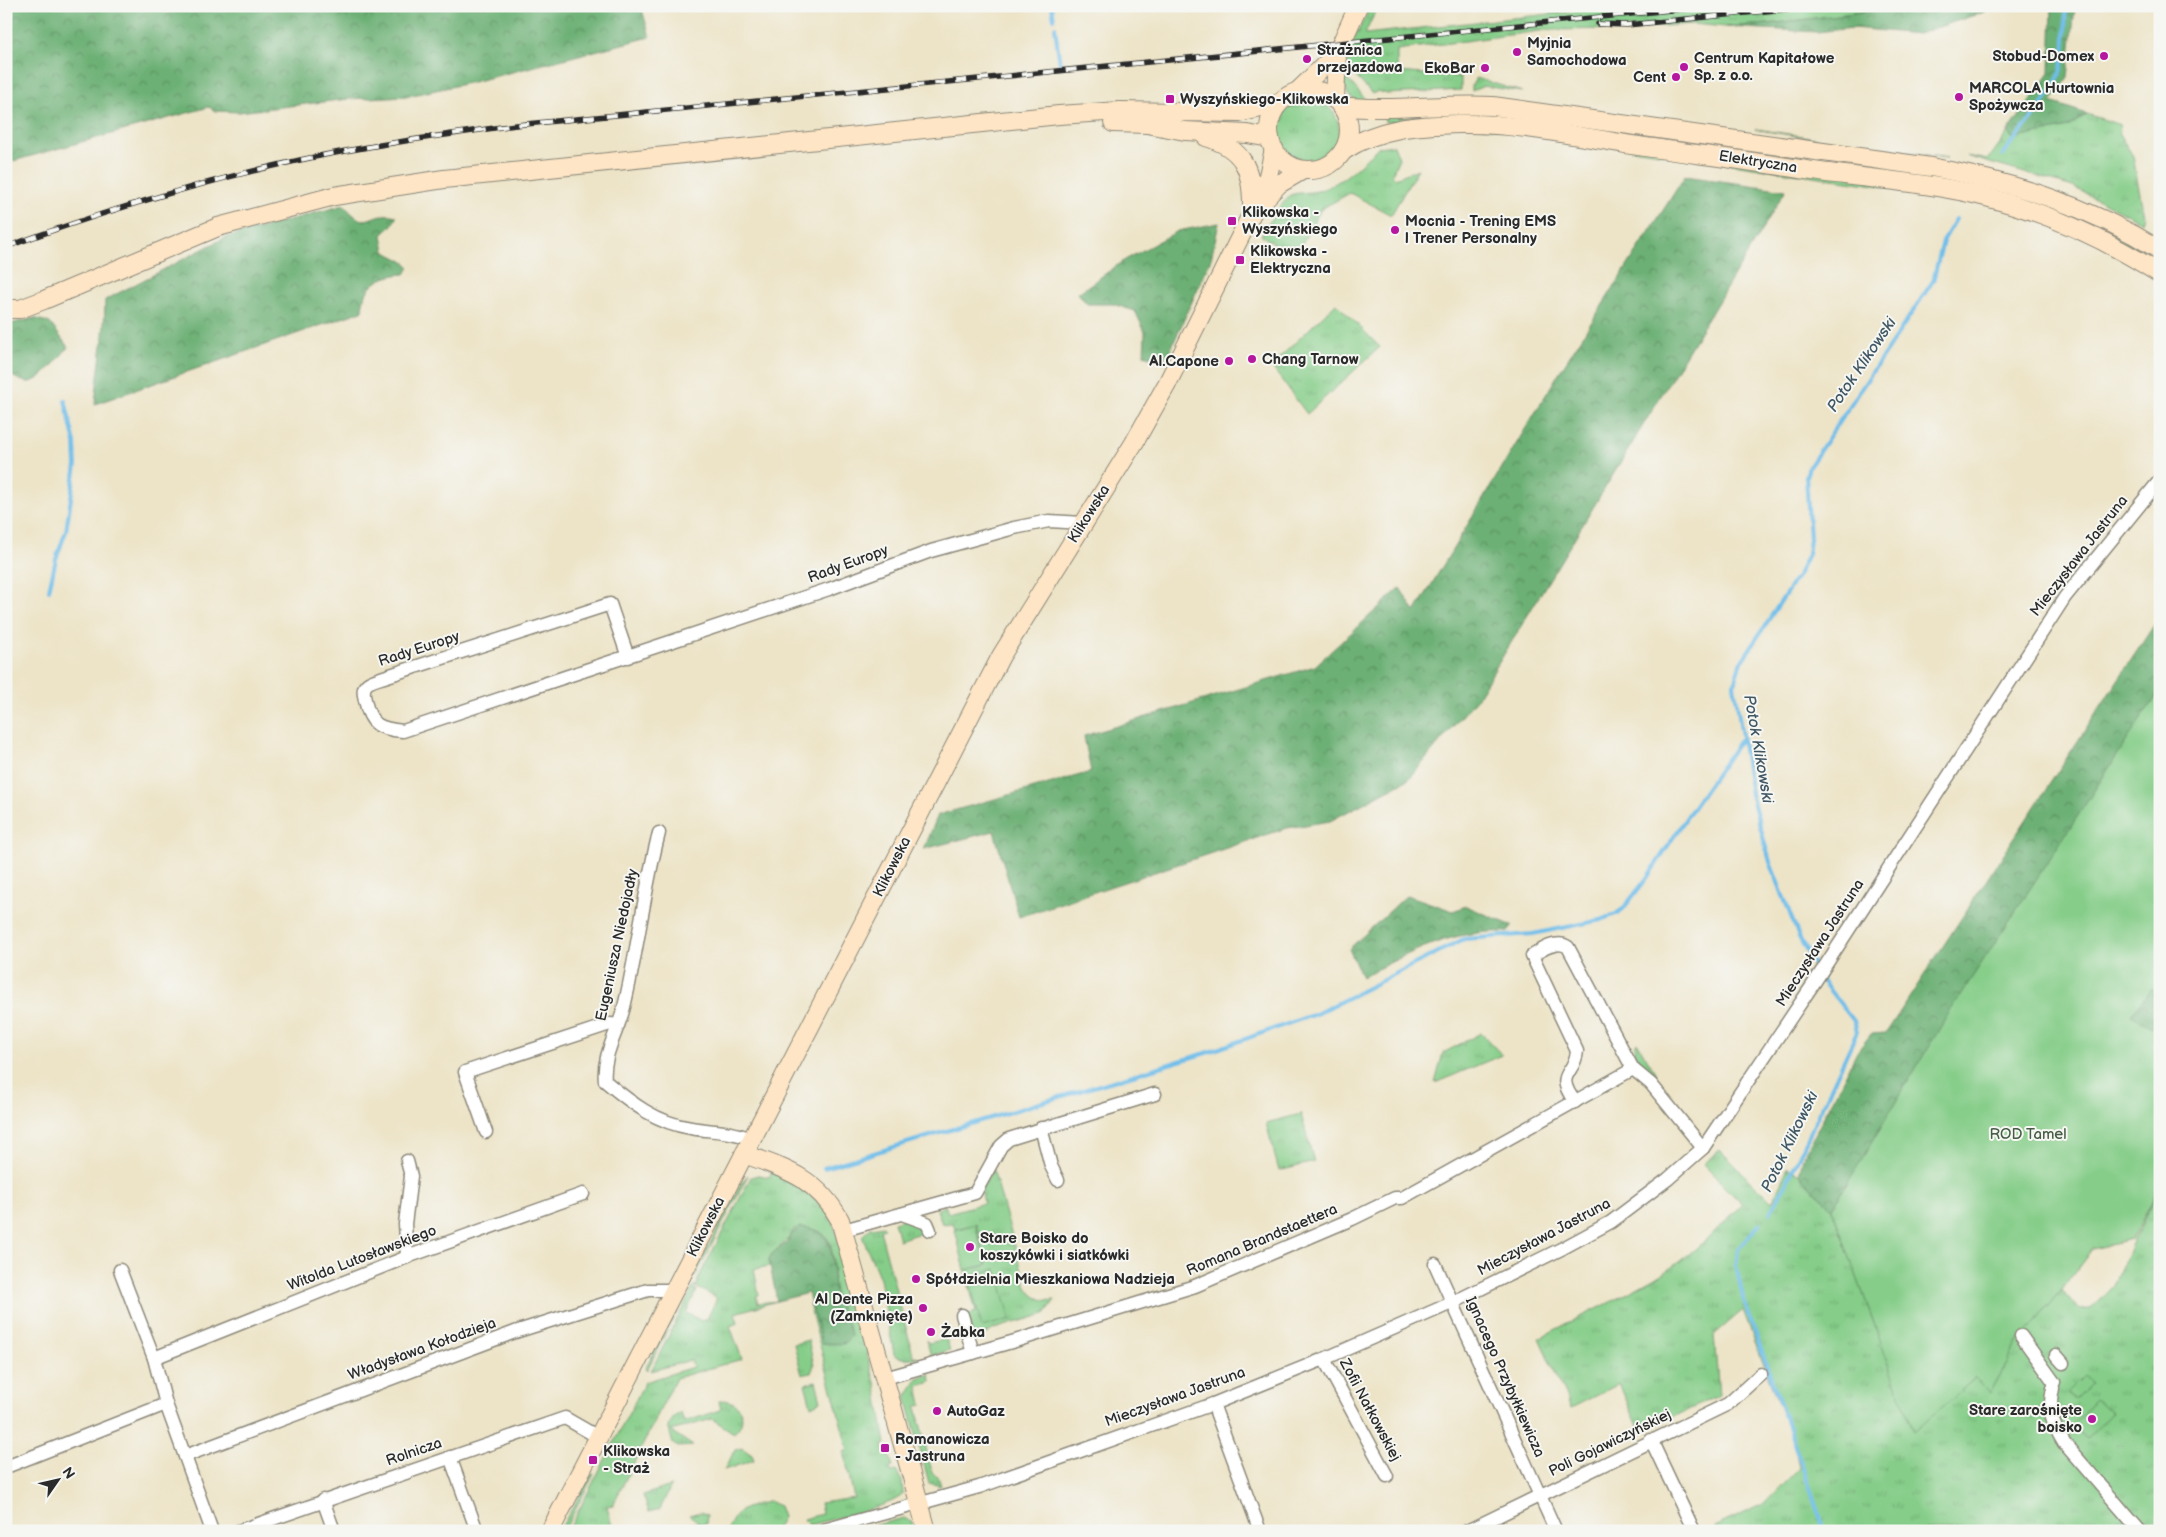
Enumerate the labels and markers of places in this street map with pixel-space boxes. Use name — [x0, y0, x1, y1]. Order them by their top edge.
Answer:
place label: Myjnia Samochodowa — [1527, 34, 1627, 70]
place label: Strażnica przejazdowa — [1317, 41, 1403, 77]
marker: Myjnia Samochodowa — [1511, 46, 1523, 58]
place label: Stobud-Domex — [1993, 47, 2094, 66]
place label: Centrum Kapitałowe Sp. z o.o. — [1694, 49, 1835, 85]
marker: Stobud-Domex — [2098, 50, 2110, 62]
marker: Strażnica przejazdowa — [1301, 53, 1313, 65]
place label: EkoBar — [1424, 59, 1476, 78]
marker: Centrum Kapitałowe Sp. z o.o. — [1678, 61, 1690, 73]
marker: EkoBar — [1479, 62, 1491, 74]
place label: Cent — [1633, 68, 1666, 87]
marker: Cent — [1670, 71, 1682, 83]
place label: MARCOLA Hurtownia Spożywcza — [1969, 79, 2114, 115]
place label: Wyszyńskiego-Klikowska — [1180, 90, 1349, 109]
marker: MARCOLA Hurtownia Spożywcza — [1953, 91, 1965, 103]
marker: Wyszyńskiego-Klikowska — [1164, 93, 1176, 105]
place label: Klikowska - Wyszyńskiego — [1242, 203, 1338, 239]
place label: Mocnia - Trening EMS | Trener Personalny — [1405, 212, 1556, 248]
marker: Klikowska - Wyszyńskiego — [1226, 215, 1238, 227]
marker: Mocnia - Trening EMS | Trener Personalny — [1389, 224, 1401, 236]
place label: Klikowska - Elektryczna — [1250, 242, 1331, 278]
marker: Klikowska - Elektryczna — [1234, 254, 1246, 266]
place label: Chang Tarnow — [1262, 350, 1359, 369]
place label: Al.Capone — [1148, 352, 1219, 371]
marker: Chang Tarnow — [1246, 353, 1258, 365]
marker: Al.Capone — [1223, 355, 1235, 367]
place label: Stare Boisko do koszykówki i siatkówki — [980, 1229, 1129, 1265]
marker: Stare Boisko do koszykówki i siatkówki — [964, 1241, 976, 1253]
place label: Spółdzielnia Mieszkaniowa Nadzieja — [926, 1270, 1175, 1289]
marker: Spółdzielnia Mieszkaniowa Nadzieja — [910, 1273, 922, 1285]
place label: Al Dente Pizza (Zamknięte) — [814, 1290, 913, 1326]
marker: Al Dente Pizza (Zamknięte) — [917, 1302, 929, 1314]
place label: Żabka — [941, 1322, 985, 1342]
marker: Żabka — [925, 1326, 937, 1338]
place label: Stare zarośnięte boisko — [1969, 1401, 2082, 1437]
place label: AutoGaz — [946, 1402, 1005, 1421]
marker: AutoGaz — [931, 1405, 943, 1417]
marker: Stare zarośnięte boisko — [2086, 1413, 2098, 1425]
place label: Romanowicza - Jastruna — [895, 1430, 990, 1466]
place label: Klikowska - Straż — [603, 1442, 670, 1478]
marker: Romanowicza - Jastruna — [879, 1442, 891, 1454]
marker: Klikowska - Straż — [587, 1454, 599, 1466]

